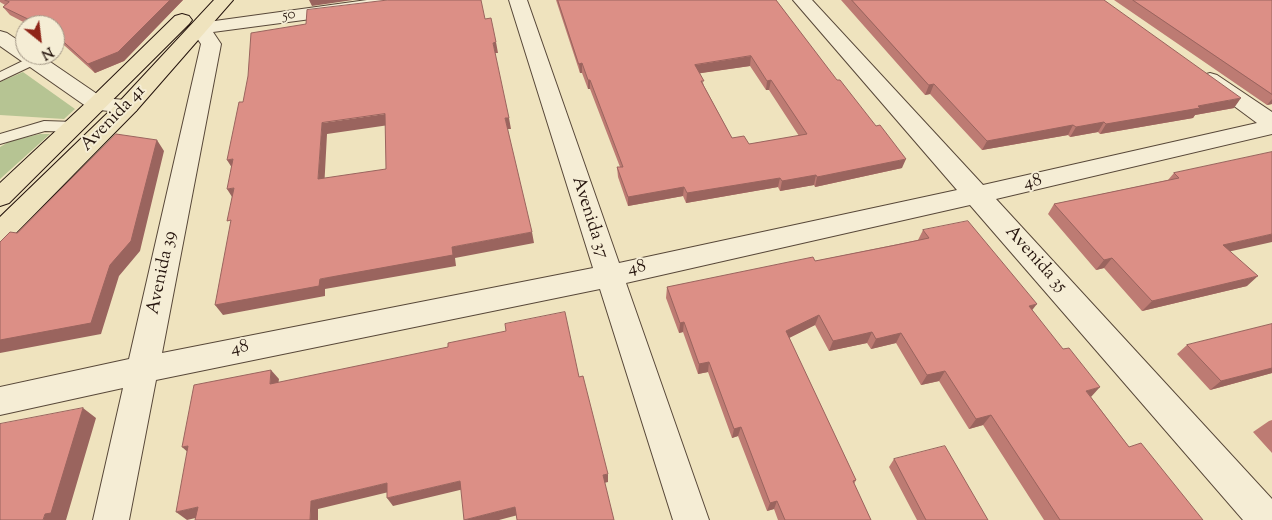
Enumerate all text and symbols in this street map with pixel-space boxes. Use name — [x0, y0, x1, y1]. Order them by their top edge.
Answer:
street label: 50 — [281, 6, 297, 26]
north arrow — [15, 15, 65, 65]
text: N — [37, 41, 57, 64]
street label: Avenida 41 — [77, 81, 151, 157]
street label: 48 — [1022, 170, 1044, 196]
street label: Avenida 37 — [566, 174, 612, 262]
street label: Avenida 35 — [999, 222, 1071, 298]
street label: Avenida 39 — [144, 229, 182, 317]
street label: 48 — [626, 257, 648, 281]
street label: 48 — [229, 337, 251, 361]

